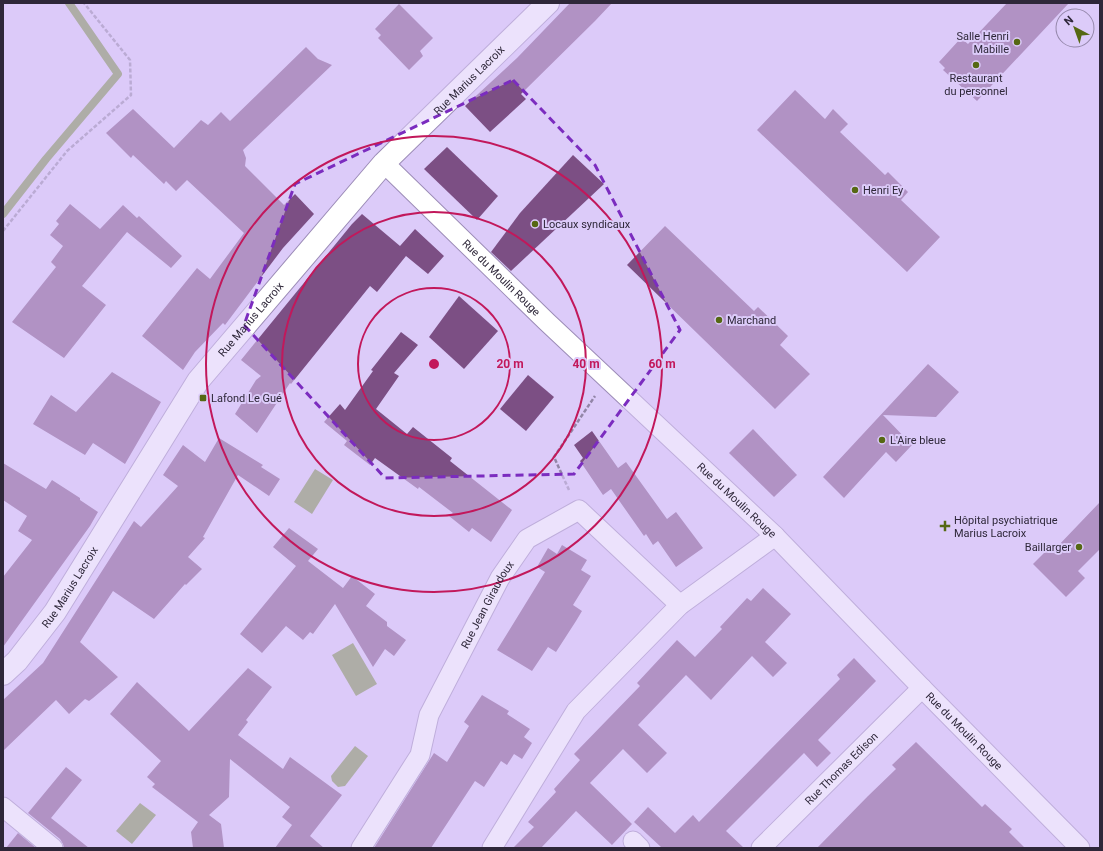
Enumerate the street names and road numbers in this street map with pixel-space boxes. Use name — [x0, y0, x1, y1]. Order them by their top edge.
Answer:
street label: Rue Marius Lacroix — [431, 42, 507, 118]
street label: Rue du Moulin Rouge — [460, 237, 543, 319]
street label: Rue Marius Lacroix — [215, 279, 286, 359]
street label: Rue du Moulin Rouge — [695, 460, 779, 541]
street label: Rue Marius Lacroix — [39, 544, 101, 630]
street label: Rue Jean Giraudoux — [458, 558, 517, 651]
street label: Rue du Moulin Rouge — [923, 689, 1005, 772]
street label: Rue Thomas Edison — [802, 729, 880, 807]

